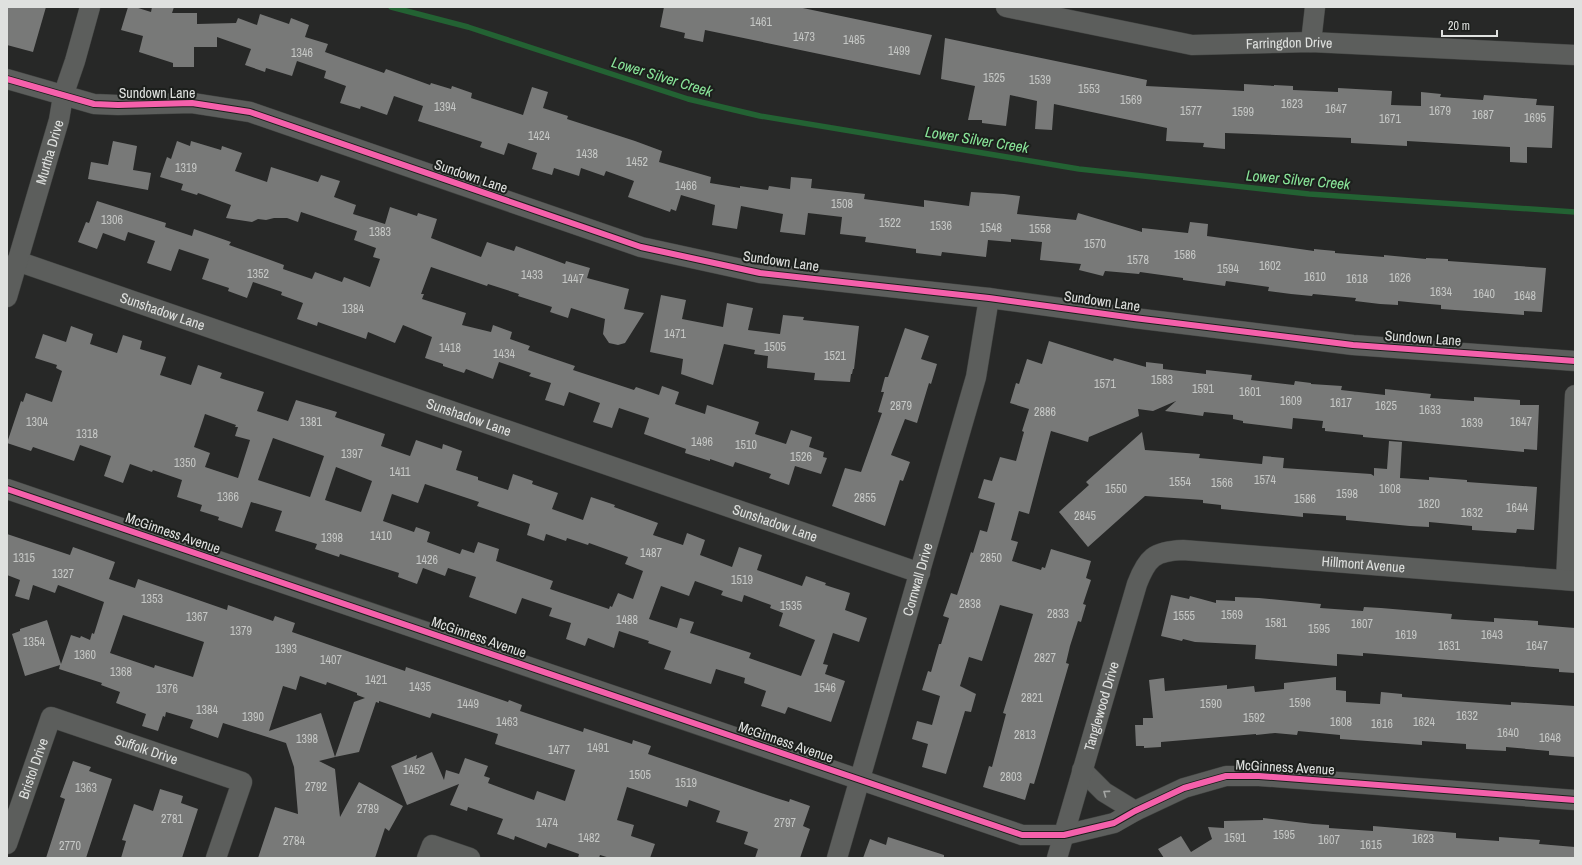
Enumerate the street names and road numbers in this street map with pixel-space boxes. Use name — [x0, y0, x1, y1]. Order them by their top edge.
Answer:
street label: Farringdon Drive — [1246, 33, 1333, 53]
street label: Sundown Lane — [119, 84, 195, 102]
street label: Murtha Drive — [32, 118, 68, 187]
street label: Sundown Lane — [432, 155, 510, 197]
street label: Sundown Lane — [742, 247, 820, 275]
street label: Sundown Lane — [1063, 287, 1141, 315]
street label: Sunshadow Lane — [118, 288, 207, 334]
street label: Sundown Lane — [1384, 326, 1462, 350]
street label: Sunshadow Lane — [424, 394, 514, 440]
street label: Sunshadow Lane — [730, 500, 820, 546]
street label: McGinness Avenue — [123, 508, 223, 558]
street label: Cornwall Drive — [898, 541, 937, 618]
street label: Hillmont Avenue — [1321, 552, 1406, 577]
street label: McGinness Avenue — [429, 612, 529, 662]
street label: Tanglewood Drive — [1080, 660, 1123, 753]
street label: McGinness Avenue — [736, 717, 836, 767]
street label: Suffolk Drive — [112, 730, 180, 769]
street label: Bristol Drive — [14, 736, 52, 801]
street label: McGinness Avenue — [1235, 755, 1335, 779]

